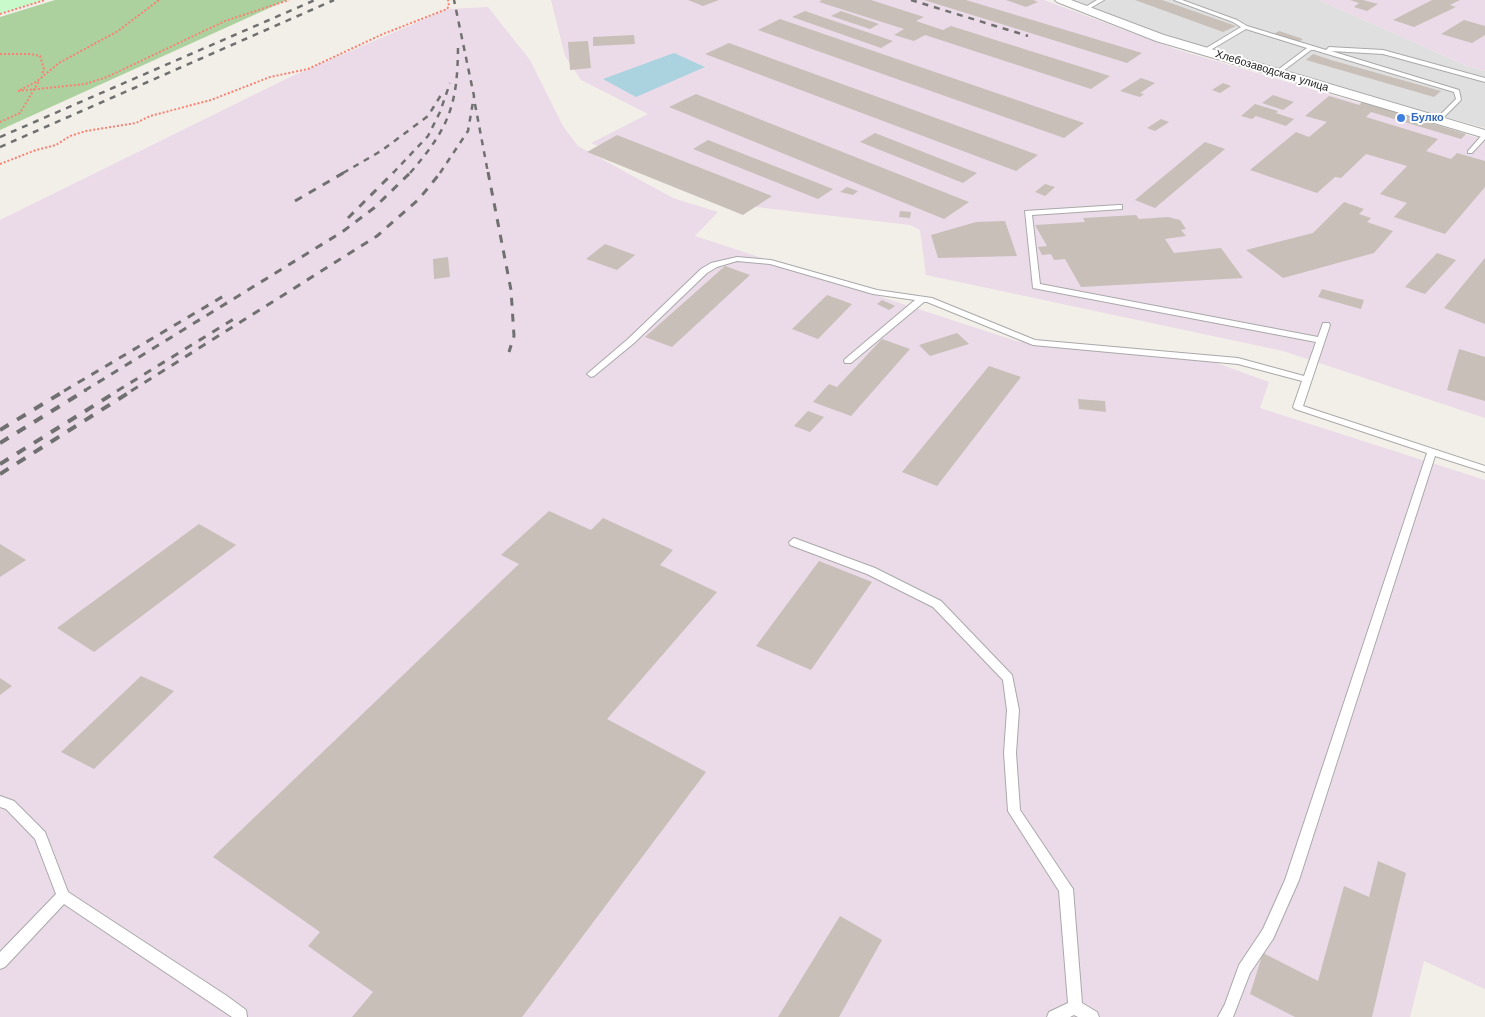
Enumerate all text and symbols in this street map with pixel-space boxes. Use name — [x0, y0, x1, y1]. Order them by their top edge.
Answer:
street label: Хлебозаводская улица — [1214, 47, 1330, 95]
place label: Булко — [1411, 111, 1444, 125]
marker: Булко — [1395, 112, 1407, 124]

